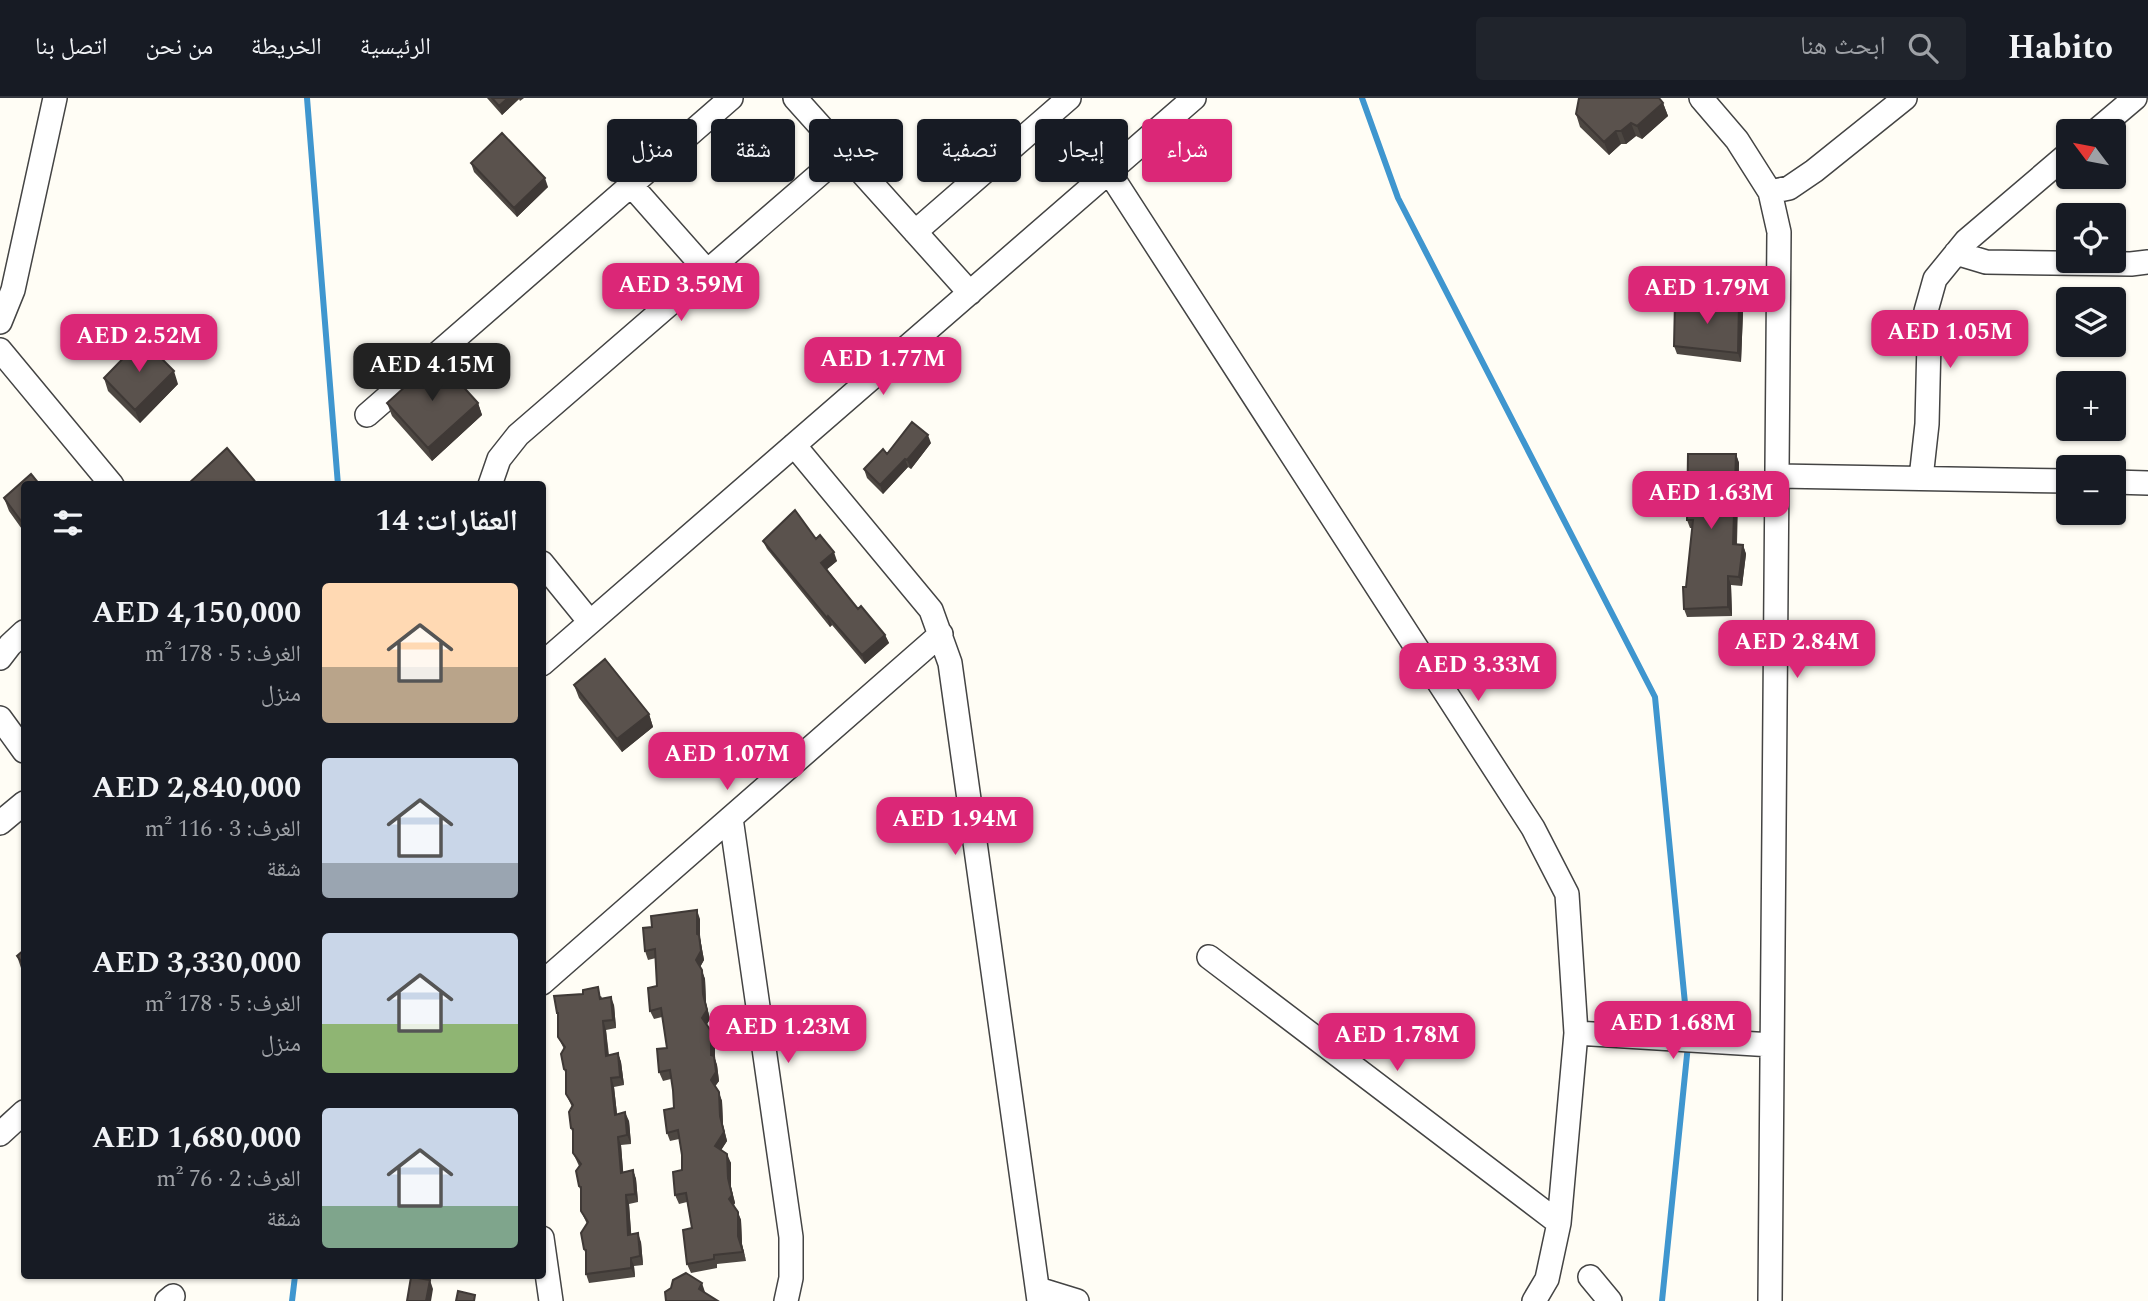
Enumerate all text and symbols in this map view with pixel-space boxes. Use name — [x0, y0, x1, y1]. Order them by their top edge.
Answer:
search box — [1476, 17, 1966, 80]
text: Habito — [2008, 23, 2113, 73]
text: ابحث هنا — [1800, 26, 1886, 66]
text: اتصل بنا — [35, 29, 107, 65]
text: من نحن — [145, 29, 213, 65]
text: الخريطة — [251, 29, 322, 65]
text: الرئيسية — [360, 29, 431, 65]
icon: search — [1904, 29, 1942, 67]
chip: منزل — [607, 119, 697, 182]
chip: شقة — [711, 119, 795, 182]
chip: جديد — [809, 119, 903, 182]
chip: تصفية — [917, 119, 1021, 182]
chip: إيجار — [1035, 119, 1128, 182]
chip: شراء — [1142, 119, 1232, 182]
north arrow — [2056, 119, 2126, 189]
map controls — [2056, 119, 2126, 525]
button: locate — [2056, 203, 2126, 273]
pin: AED 3.59M — [601, 264, 761, 323]
pin: AED 1.79M — [1627, 266, 1787, 326]
text: AED 3.59M — [618, 268, 744, 303]
text: AED 1.79M — [1644, 271, 1770, 306]
button: layers — [2056, 287, 2126, 357]
pin: AED 1.05M — [1870, 310, 2030, 370]
pin: AED 2.52M — [59, 314, 219, 374]
text: AED 1.05M — [1887, 315, 2013, 350]
text: AED 2.52M — [76, 319, 202, 354]
pin: AED 1.77M — [803, 338, 963, 397]
text: AED 1.77M — [820, 342, 946, 377]
pin: AED 4.15M — [352, 344, 512, 403]
text: AED 4.15M — [369, 348, 495, 383]
button: + — [2056, 371, 2126, 441]
button: − — [2056, 455, 2126, 525]
pin: AED 1.63M — [1631, 472, 1791, 531]
text: AED 1.63M — [1648, 476, 1774, 511]
text: العقارات: 14 — [375, 498, 518, 544]
icon: filters — [49, 504, 87, 542]
text: AED 4,150,000 — [92, 590, 301, 636]
icon: home — [378, 611, 462, 695]
pin: AED 2.84M — [1717, 620, 1877, 680]
text: AED 2.84M — [1734, 625, 1860, 660]
text: الغرف: 5 · 178 m² — [145, 637, 301, 672]
pin: AED 3.33M — [1398, 644, 1558, 703]
text: AED 3.33M — [1415, 648, 1541, 683]
text: منزل — [261, 677, 301, 712]
pin: AED 1.07M — [647, 732, 807, 792]
text: AED 1.07M — [664, 737, 790, 772]
text: AED 2,840,000 — [92, 765, 301, 811]
icon: home — [378, 786, 462, 870]
pin: AED 1.94M — [875, 798, 1035, 857]
text: AED 1.94M — [892, 802, 1018, 837]
text: الغرف: 3 · 116 m² — [145, 812, 301, 847]
text: شقة — [267, 852, 301, 887]
text: AED 3,330,000 — [92, 940, 301, 986]
icon: home — [378, 961, 462, 1045]
text: الغرف: 5 · 178 m² — [145, 987, 301, 1022]
pin: AED 1.68M — [1593, 1002, 1753, 1061]
pin: AED 1.23M — [708, 1006, 868, 1065]
text: AED 1.68M — [1610, 1006, 1736, 1041]
text: AED 1.23M — [725, 1010, 851, 1045]
pin: AED 1.78M — [1317, 1014, 1477, 1073]
text: AED 1.78M — [1334, 1018, 1460, 1053]
text: منزل — [261, 1027, 301, 1062]
text: AED 1,680,000 — [92, 1115, 301, 1161]
icon: home — [378, 1136, 462, 1220]
text: الغرف: 2 · 76 m² — [156, 1162, 301, 1197]
text: شقة — [267, 1202, 301, 1237]

